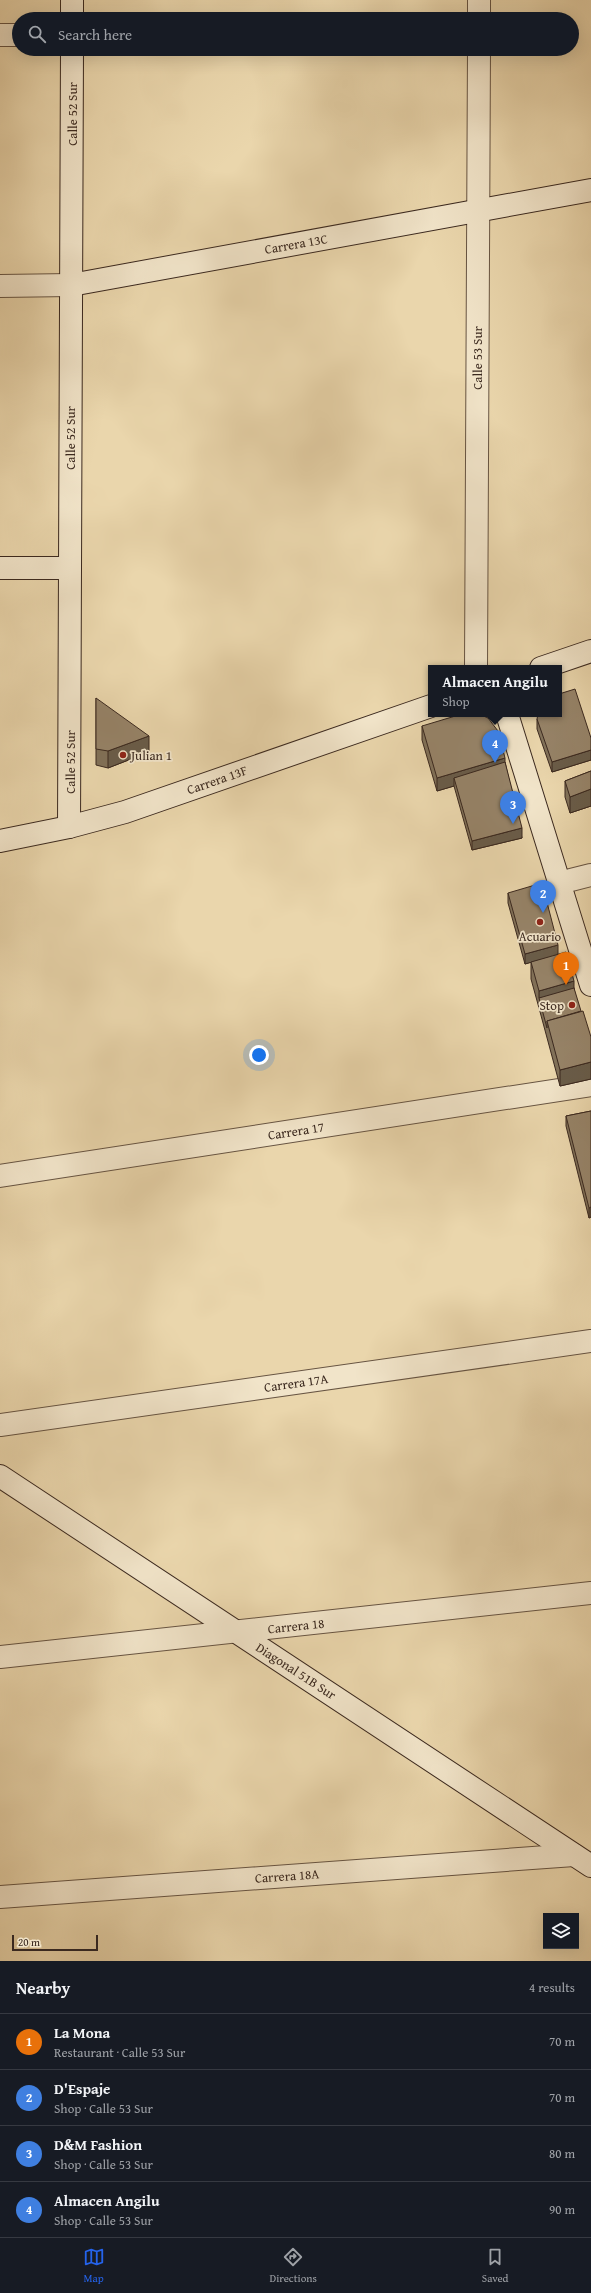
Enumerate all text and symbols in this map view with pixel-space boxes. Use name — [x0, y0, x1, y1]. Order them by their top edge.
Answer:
search box — [12, 12, 579, 56]
icon: search — [26, 23, 48, 45]
text: Search here — [58, 24, 132, 45]
street label: Calle 52 Sur — [63, 82, 82, 146]
street label: Carrera 13C — [263, 229, 329, 259]
street label: Calle 53 Sur — [468, 326, 487, 390]
street label: Calle 52 Sur — [61, 406, 80, 470]
popup — [428, 665, 562, 717]
text: Almacen Angilu — [442, 671, 548, 692]
text: Shop — [442, 692, 470, 711]
street label: Calle 52 Sur — [61, 730, 80, 794]
pin: 4 — [482, 730, 508, 763]
place label: Julian 1 — [129, 746, 172, 765]
marker: Julian 1 — [118, 750, 128, 760]
street label: Carrera 13F — [184, 761, 250, 799]
pin: 3 — [500, 791, 526, 824]
pin: 2 — [530, 880, 556, 913]
marker: Acuario — [535, 917, 545, 927]
place label: Acuario — [519, 927, 562, 946]
pin: 1 — [553, 952, 579, 985]
place label: Stop — [539, 996, 564, 1015]
marker: Stop — [567, 1000, 577, 1010]
your location — [249, 1045, 269, 1065]
street label: Carrera 17 — [267, 1117, 325, 1145]
street label: Carrera 17A — [263, 1369, 329, 1397]
street label: Carrera 18 — [267, 1614, 325, 1638]
street label: Diagonal 51B Sur — [252, 1638, 340, 1704]
street label: Carrera 18A — [254, 1864, 320, 1888]
map controls — [543, 1913, 579, 1949]
button: layers — [543, 1913, 579, 1949]
scale bar — [12, 1933, 98, 1952]
text: 20 m — [18, 1934, 40, 1950]
text: Nearby — [16, 1975, 70, 2000]
text: 4 results — [529, 1978, 575, 1997]
text: La Mona — [54, 2022, 110, 2043]
text: 1 — [26, 2032, 32, 2051]
text: 70 m — [549, 2032, 575, 2051]
text: Restaurant · Calle 53 Sur — [54, 2043, 185, 2062]
text: D'Espaje — [54, 2078, 111, 2099]
text: 2 — [26, 2088, 32, 2107]
text: 70 m — [549, 2088, 575, 2107]
text: Shop · Calle 53 Sur — [54, 2099, 153, 2118]
text: D&M Fashion — [54, 2134, 142, 2155]
text: 3 — [26, 2144, 32, 2163]
text: 80 m — [549, 2144, 575, 2163]
text: Shop · Calle 53 Sur — [54, 2155, 153, 2174]
text: Almacen Angilu — [54, 2190, 160, 2211]
text: 4 — [26, 2200, 32, 2219]
text: 90 m — [549, 2200, 575, 2219]
text: Shop · Calle 53 Sur — [54, 2211, 153, 2230]
tab: Map — [83, 2246, 105, 2286]
tab: Directions — [270, 2246, 317, 2286]
tab: Saved — [482, 2246, 508, 2286]

